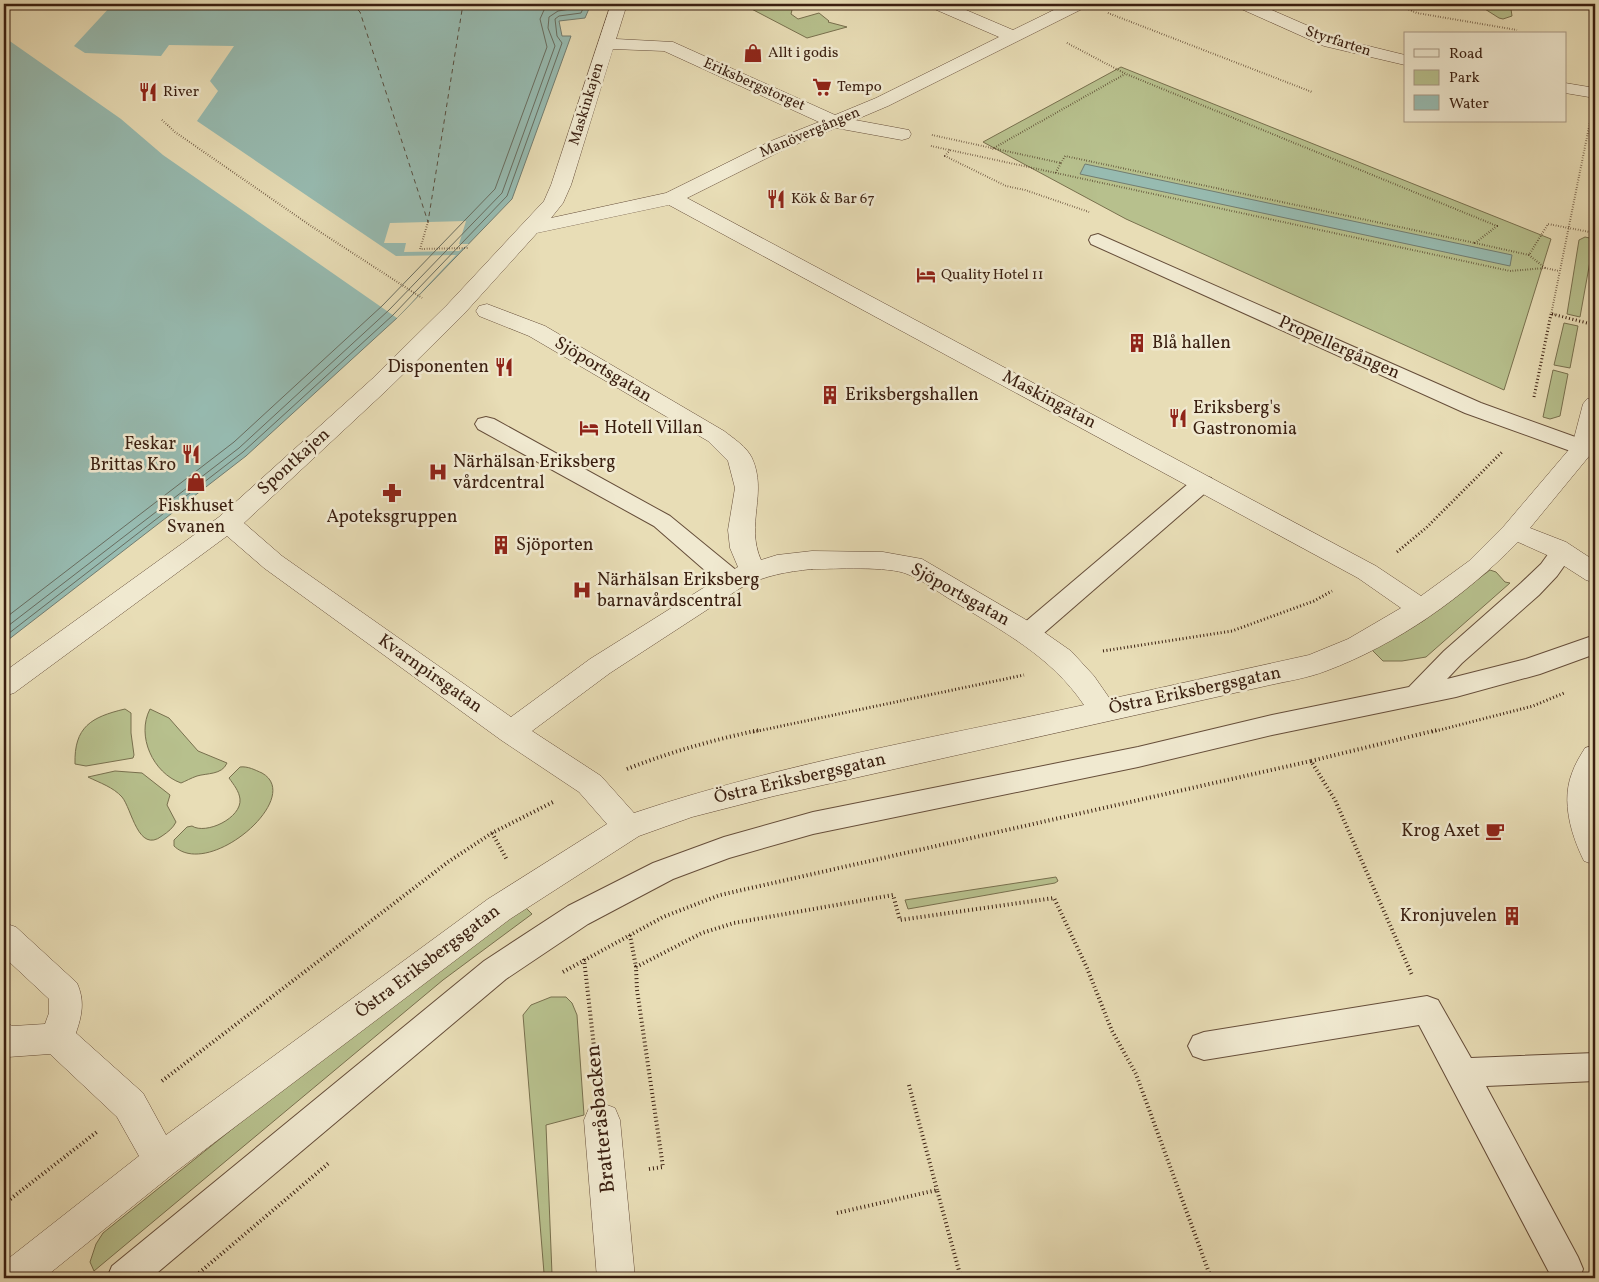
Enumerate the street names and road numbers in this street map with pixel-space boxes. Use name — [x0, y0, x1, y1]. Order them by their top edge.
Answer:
street label: Styrfarten — [1302, 22, 1374, 63]
street label: Eriksbergstorget — [700, 53, 808, 117]
street label: Maskinkajen — [564, 60, 610, 148]
street label: Manövergången — [757, 102, 863, 164]
street label: Propellergången — [1274, 310, 1404, 386]
street label: Sjöportsgatan — [549, 331, 657, 409]
street label: Maskingatan — [998, 365, 1101, 435]
street label: Spontkajen — [252, 422, 336, 501]
street label: Sjöportsgatan — [906, 557, 1014, 633]
street label: Kvarnpirsgatan — [373, 629, 488, 720]
street label: Östra Eriksbergsgatan — [1107, 660, 1284, 721]
street label: Östra Eriksbergsgatan — [712, 747, 888, 811]
street label: Östra Eriksbergsgatan — [350, 899, 506, 1025]
street label: Bratteråsbacken — [579, 1043, 623, 1195]

